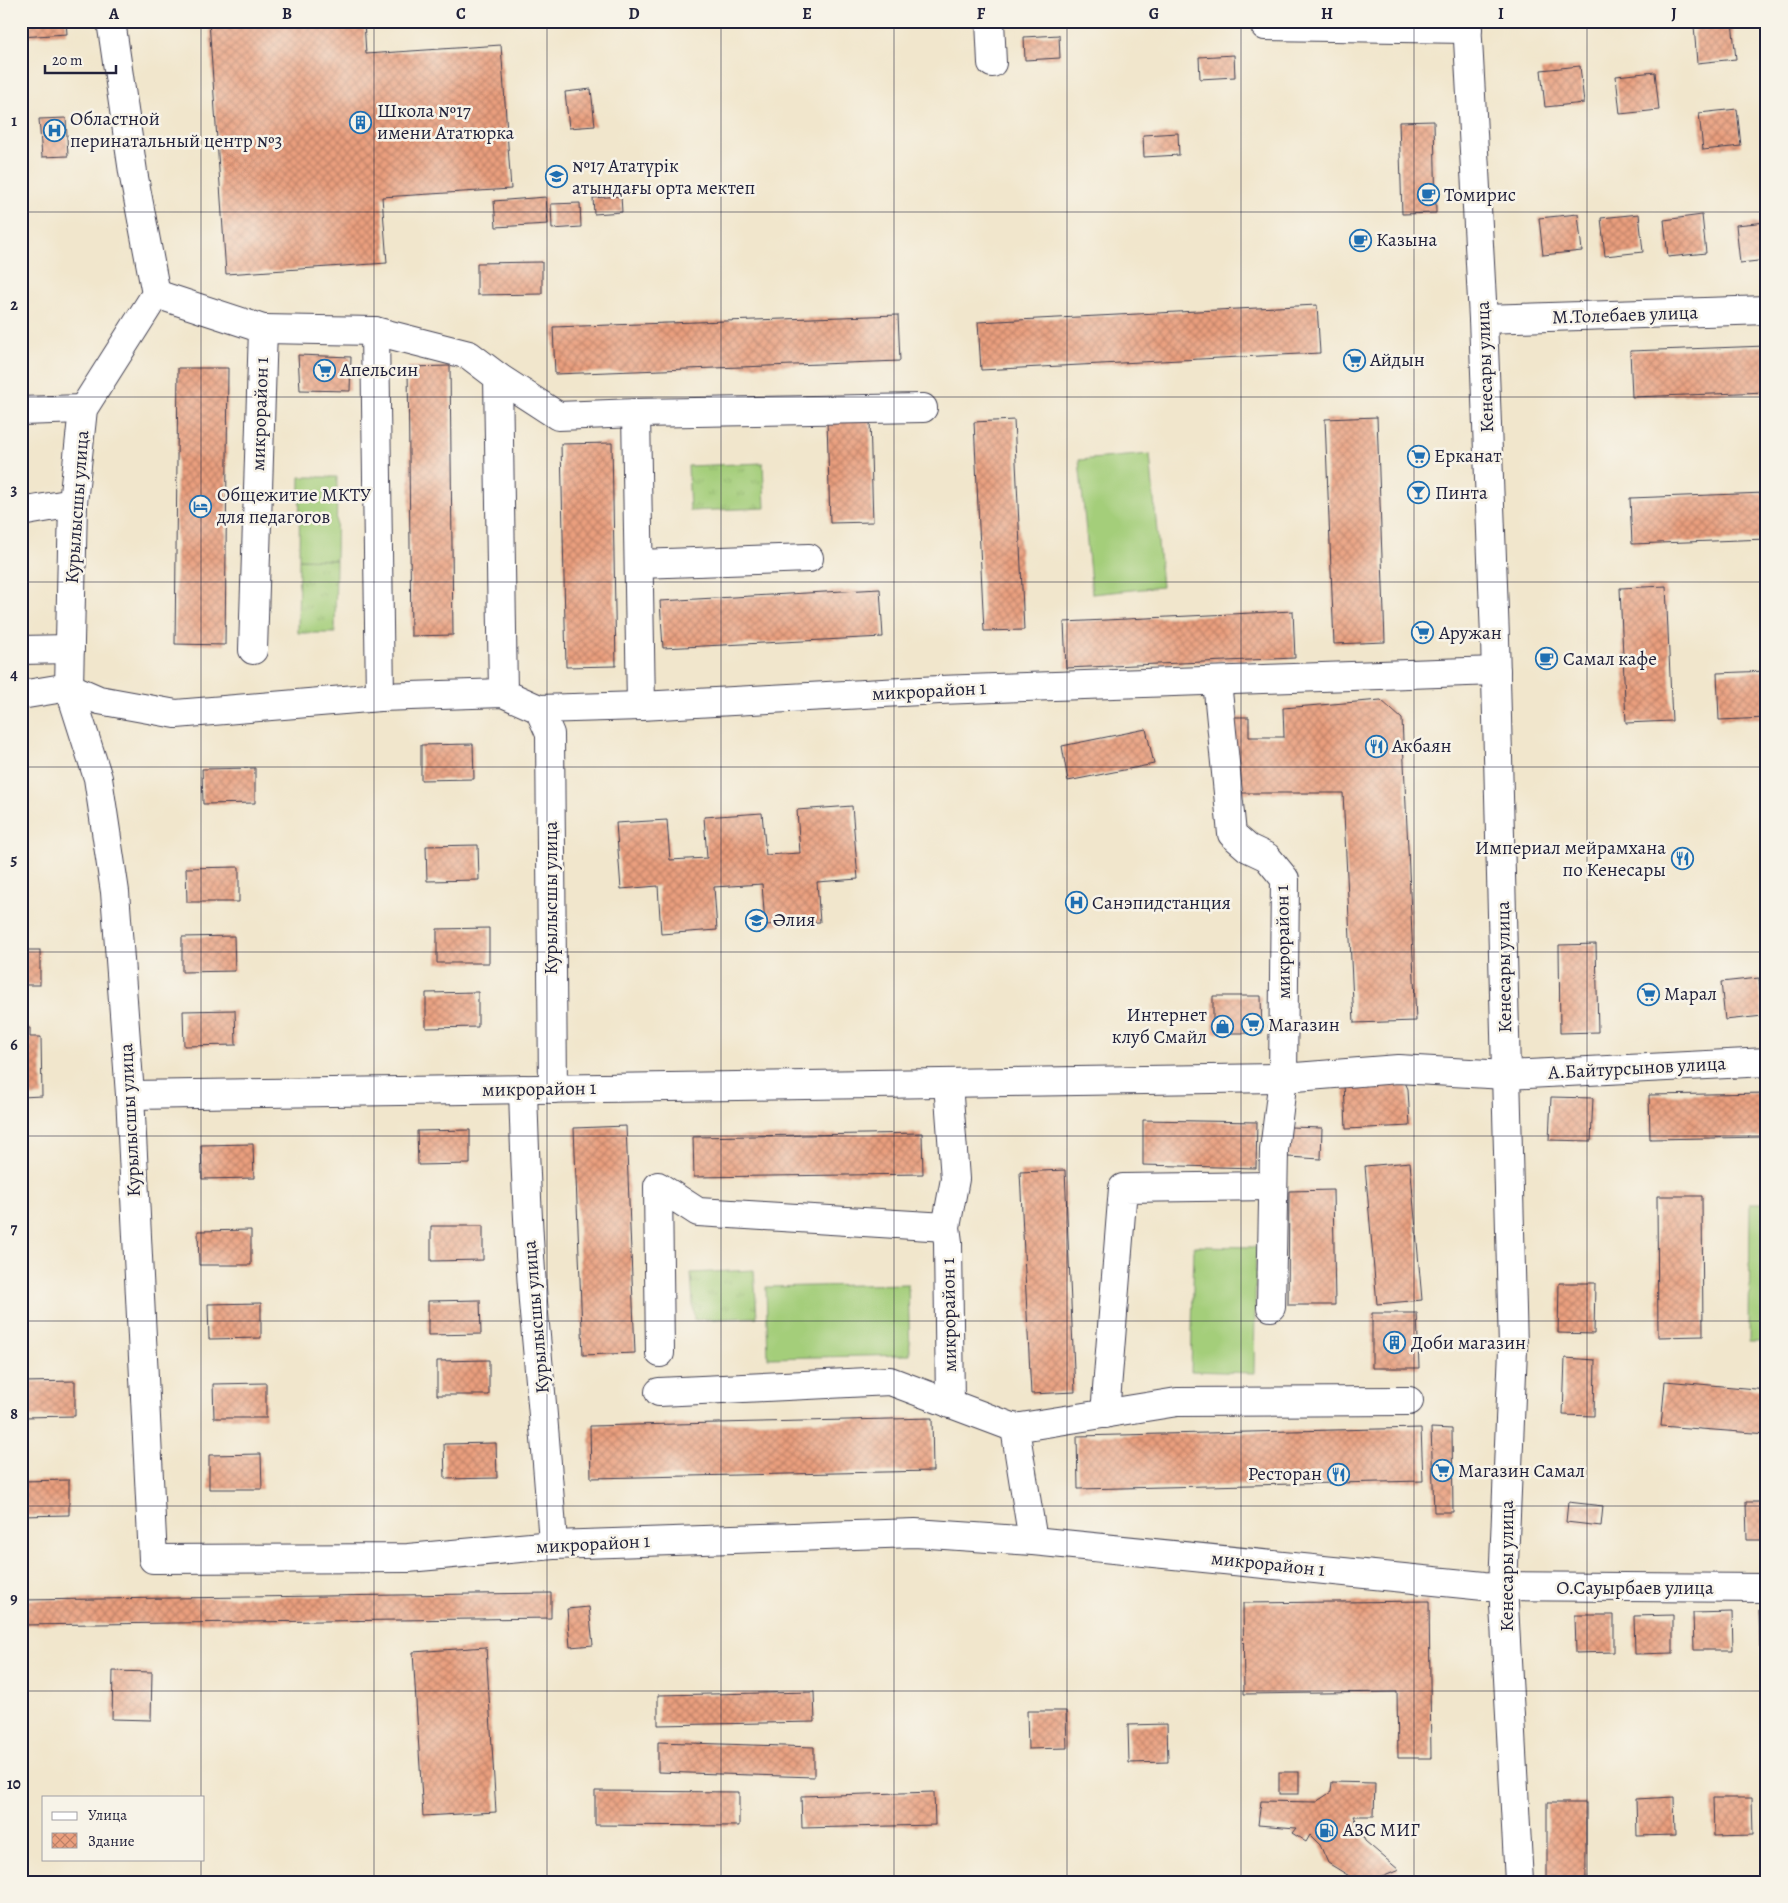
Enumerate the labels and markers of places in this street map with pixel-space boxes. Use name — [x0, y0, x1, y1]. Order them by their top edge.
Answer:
place label: Школа №17 имени Ататюрка — [377, 98, 515, 146]
place label: Областной перинатальный центр №3 — [70, 106, 282, 154]
building icon: Школа №17 имени Ататюрка — [349, 110, 373, 134]
hospital icon: Областной перинатальный центр №3 — [42, 118, 66, 142]
place label: №17 Ататүрік атындағы орта мектеп — [572, 153, 755, 201]
school or university icon: №17 Ататүрік атындағы орта мектеп — [544, 165, 568, 189]
place label: Томирис — [1444, 182, 1516, 208]
cafe icon: Томирис — [1416, 183, 1440, 207]
place label: Казына — [1376, 227, 1438, 253]
cafe icon: Казына — [1348, 228, 1372, 252]
place label: Айдын — [1369, 347, 1425, 373]
supermarket icon: Айдын — [1342, 348, 1366, 372]
place label: Апельсин — [339, 357, 418, 383]
supermarket icon: Апельсин — [312, 358, 336, 382]
place label: Ерканат — [1434, 443, 1502, 469]
supermarket icon: Ерканат — [1406, 444, 1430, 468]
place label: Пинта — [1435, 480, 1488, 506]
bar icon: Пинта — [1407, 481, 1431, 505]
place label: Общежитие МКТУ для педагогов — [216, 482, 371, 530]
hotel icon: Общежитие МКТУ для педагогов — [189, 494, 213, 518]
place label: Аружан — [1438, 620, 1502, 646]
supermarket icon: Аружан — [1411, 621, 1435, 645]
place label: Самал кафе — [1563, 646, 1657, 672]
cafe icon: Самал кафе — [1535, 647, 1559, 671]
place label: Акбаян — [1391, 733, 1452, 759]
restaurant icon: Акбаян — [1364, 734, 1388, 758]
place label: Империал мейрамхана по Кенесары — [1475, 835, 1666, 883]
restaurant icon: Империал мейрамхана по Кенесары — [1670, 847, 1694, 871]
place label: Санэпидстанция — [1092, 890, 1231, 916]
hospital icon: Санэпидстанция — [1064, 891, 1088, 915]
place label: Әлия — [773, 907, 816, 933]
school or university icon: Әлия — [745, 908, 769, 932]
place label: Марал — [1664, 981, 1717, 1007]
supermarket icon: Марал — [1636, 982, 1660, 1006]
place label: Интернет клуб Смайл — [1112, 1002, 1208, 1050]
place label: Магазин — [1268, 1012, 1340, 1038]
supermarket icon: Магазин — [1240, 1013, 1264, 1037]
shop icon: Интернет клуб Смайл — [1211, 1014, 1235, 1038]
place label: Доби магазин — [1411, 1330, 1526, 1356]
building icon: Доби магазин — [1383, 1331, 1407, 1355]
place label: Магазин Самал — [1458, 1458, 1585, 1484]
supermarket icon: Магазин Самал — [1430, 1459, 1454, 1483]
place label: Ресторан — [1248, 1461, 1322, 1487]
restaurant icon: Ресторан — [1326, 1462, 1350, 1486]
place label: АЗС МИГ — [1342, 1817, 1420, 1843]
fuel station icon: АЗС МИГ — [1315, 1818, 1339, 1842]

